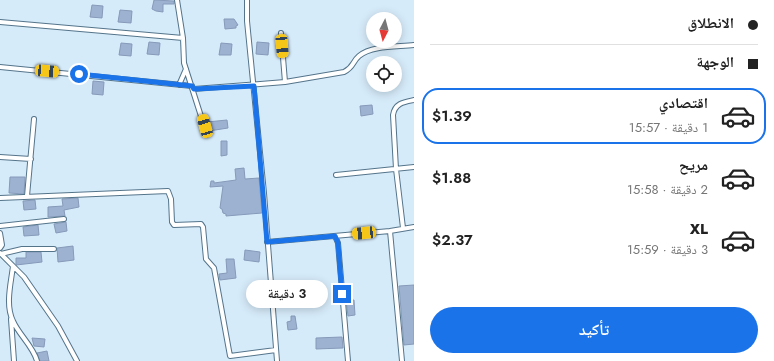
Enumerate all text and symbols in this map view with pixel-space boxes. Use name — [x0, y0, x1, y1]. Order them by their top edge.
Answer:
north arrow — [366, 12, 402, 48]
map controls — [366, 12, 402, 92]
text: الانطلاق — [688, 12, 734, 34]
car — [275, 34, 289, 58]
text: الوجهة — [696, 51, 734, 73]
button: locate — [366, 56, 402, 92]
car — [35, 64, 59, 78]
route start — [70, 65, 88, 83]
text: اقتصادي — [659, 92, 708, 114]
icon: car — [720, 98, 756, 134]
text: $1.39 — [432, 105, 472, 127]
car — [196, 113, 214, 139]
text: 1 دقيقة · 15:57 — [629, 118, 708, 137]
text: مريح — [679, 154, 708, 176]
icon: car — [720, 160, 756, 196]
text: $1.88 — [432, 167, 471, 189]
text: 2 دقيقة · 15:58 — [627, 180, 708, 199]
text: XL — [690, 218, 708, 240]
icon: car — [720, 222, 756, 258]
car — [351, 226, 377, 240]
text: $2.37 — [432, 229, 473, 251]
text: 3 دقيقة · 15:59 — [627, 240, 708, 259]
callout: 3 دقيقة — [246, 280, 328, 308]
text: 3 دقيقة — [268, 284, 306, 303]
route end — [333, 285, 351, 303]
button: تأكيد — [430, 307, 758, 353]

